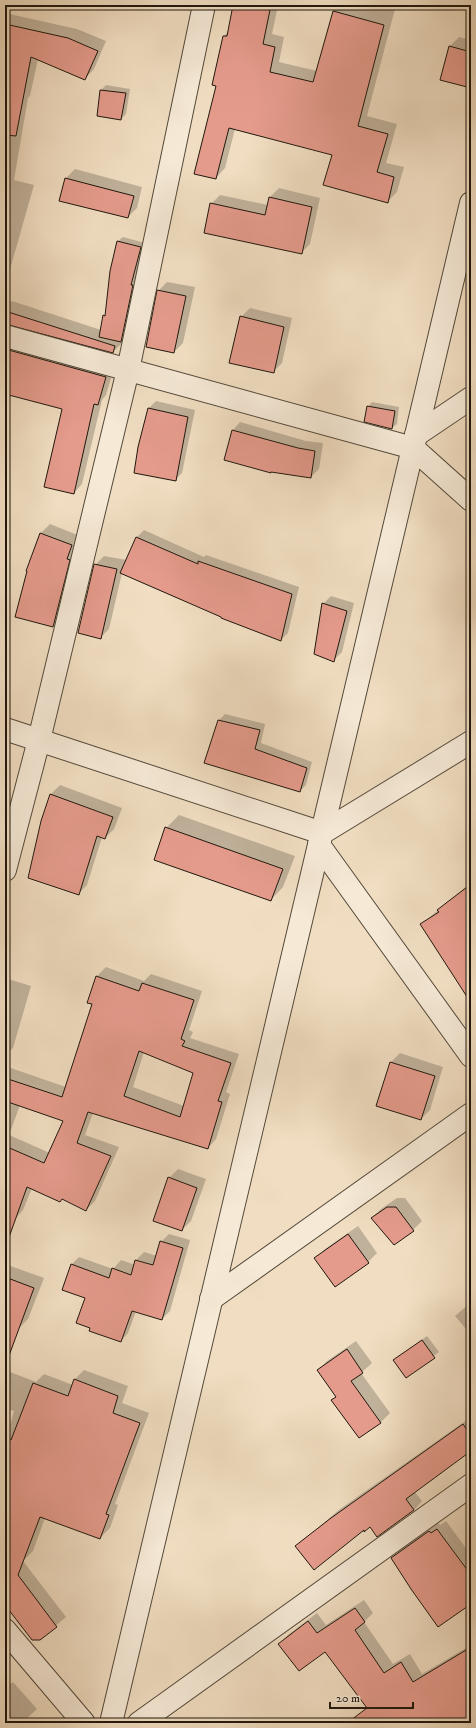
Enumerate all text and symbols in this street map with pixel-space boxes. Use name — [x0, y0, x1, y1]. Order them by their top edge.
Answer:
scale bar — [330, 1684, 413, 1710]
text: 20 m — [336, 1691, 360, 1706]

